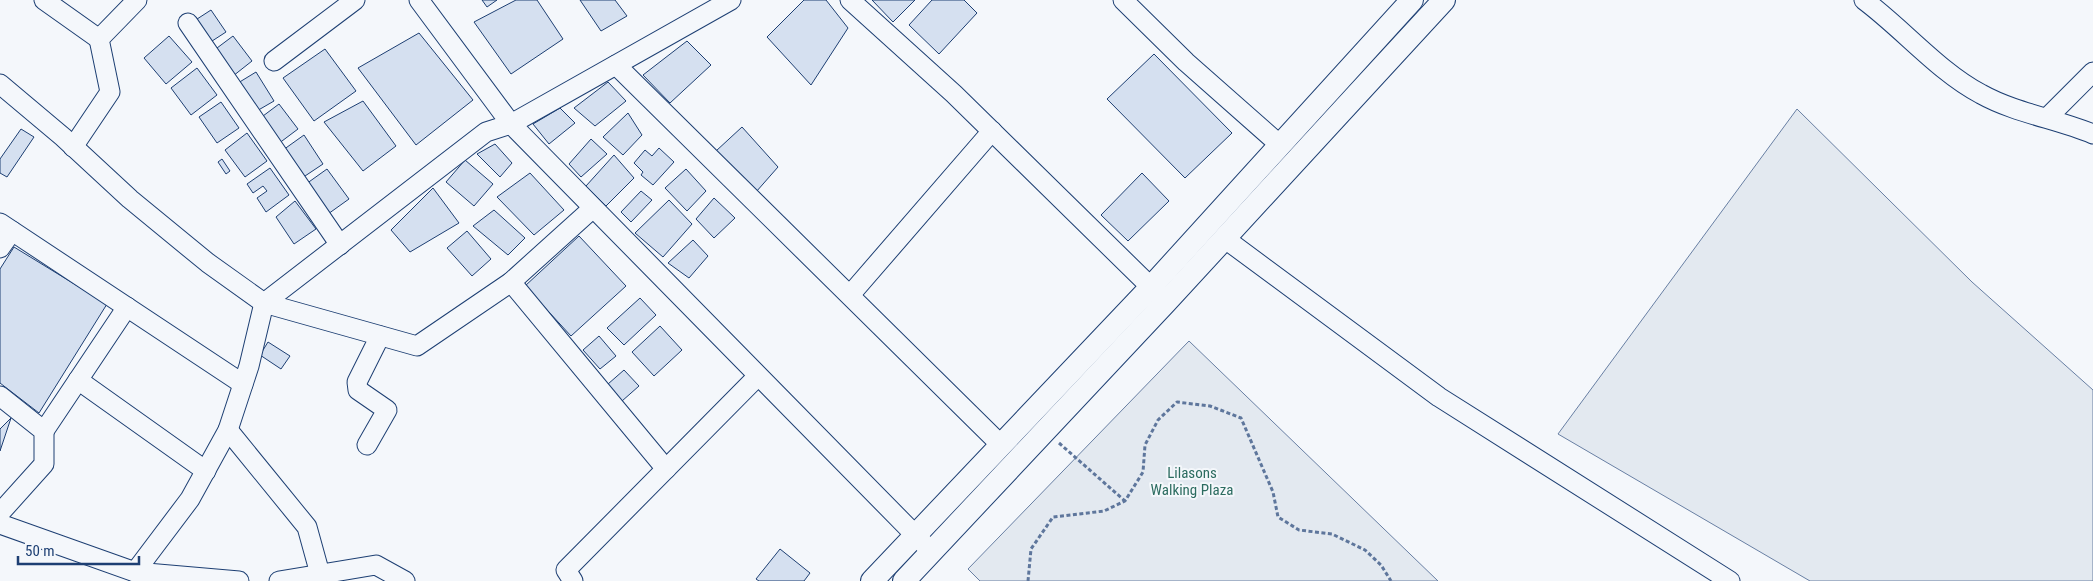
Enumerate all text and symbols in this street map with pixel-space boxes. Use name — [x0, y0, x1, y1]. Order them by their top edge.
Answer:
park label: Lilasons Walking Plaza — [1151, 464, 1233, 499]
scale bar — [18, 534, 139, 566]
text: 50 m — [25, 542, 55, 560]

